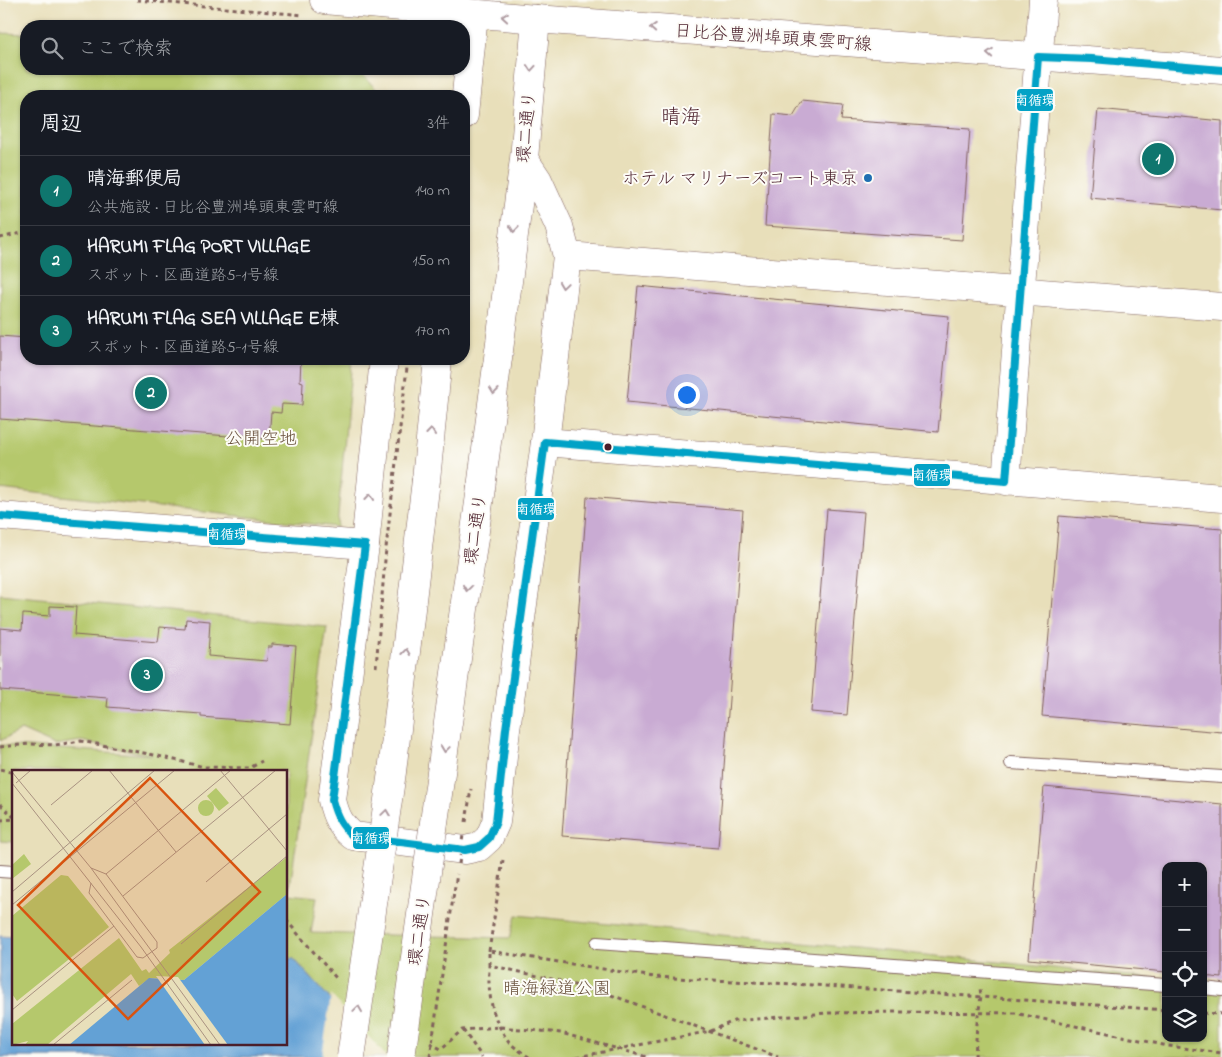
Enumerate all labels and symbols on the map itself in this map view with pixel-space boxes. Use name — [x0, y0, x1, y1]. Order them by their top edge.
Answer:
one-way arrow — [500, 11, 508, 22]
street label: 日比谷豊洲埠頭東雲町線 — [673, 19, 873, 59]
one-way arrow — [649, 23, 657, 34]
one-way arrow — [986, 48, 994, 59]
one-way arrow — [526, 64, 537, 72]
line badge: 南循環 — [1016, 88, 1054, 112]
street label: 環二通り — [512, 90, 544, 164]
text: 南循環 — [1014, 91, 1056, 112]
district label: 晴海 — [661, 104, 701, 133]
pin: 1 — [1142, 140, 1174, 178]
place label: ホテル マリナーズコート東京 — [622, 167, 858, 193]
marker: ホテル マリナーズコート東京 — [862, 172, 874, 184]
one-way arrow — [510, 225, 520, 234]
one-way arrow — [558, 281, 569, 289]
pin: 2 — [135, 374, 167, 412]
your location — [674, 382, 700, 408]
one-way arrow — [489, 387, 500, 395]
park label: 公開空地 — [225, 427, 297, 453]
one-way arrow — [425, 427, 436, 435]
unlabelled marker — [603, 442, 613, 452]
line badge: 南循環 — [913, 463, 951, 487]
text: 南循環 — [911, 466, 953, 487]
one-way arrow — [364, 492, 375, 500]
street label: 環二通り — [459, 492, 495, 567]
line badge: 南循環 — [517, 497, 555, 521]
text: 南循環 — [515, 500, 557, 521]
line badge: 南循環 — [208, 522, 246, 546]
text: 南循環 — [206, 525, 248, 546]
one-way arrow — [463, 583, 473, 592]
one-way arrow — [400, 648, 411, 656]
pin: 3 — [131, 656, 163, 694]
one-way arrow — [441, 744, 451, 753]
inset map — [12, 770, 288, 1044]
one-way arrow — [380, 809, 390, 818]
line badge: 南循環 — [352, 826, 390, 850]
text: 南循環 — [350, 829, 392, 850]
street label: 環二通り — [403, 893, 439, 968]
park label: 晴海緑道公園 — [503, 977, 611, 1003]
one-way arrow — [352, 1004, 362, 1013]

